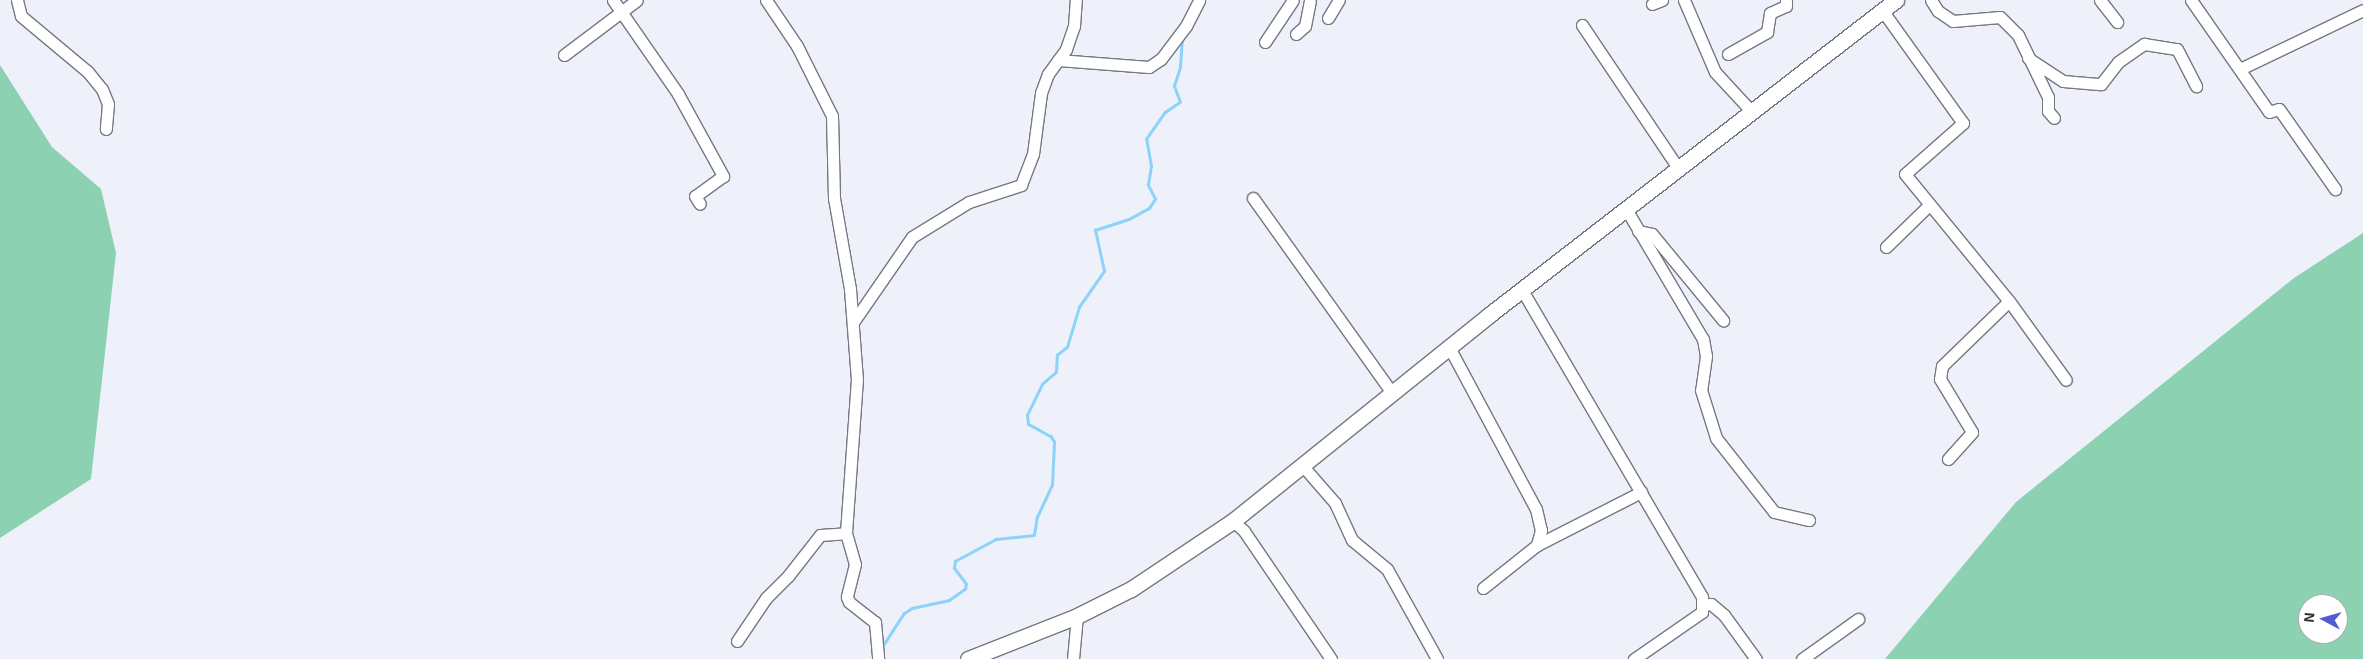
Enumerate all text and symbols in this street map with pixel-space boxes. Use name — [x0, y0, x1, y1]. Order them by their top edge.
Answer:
north arrow — [2298, 594, 2348, 644]
text: N — [2300, 612, 2318, 623]

